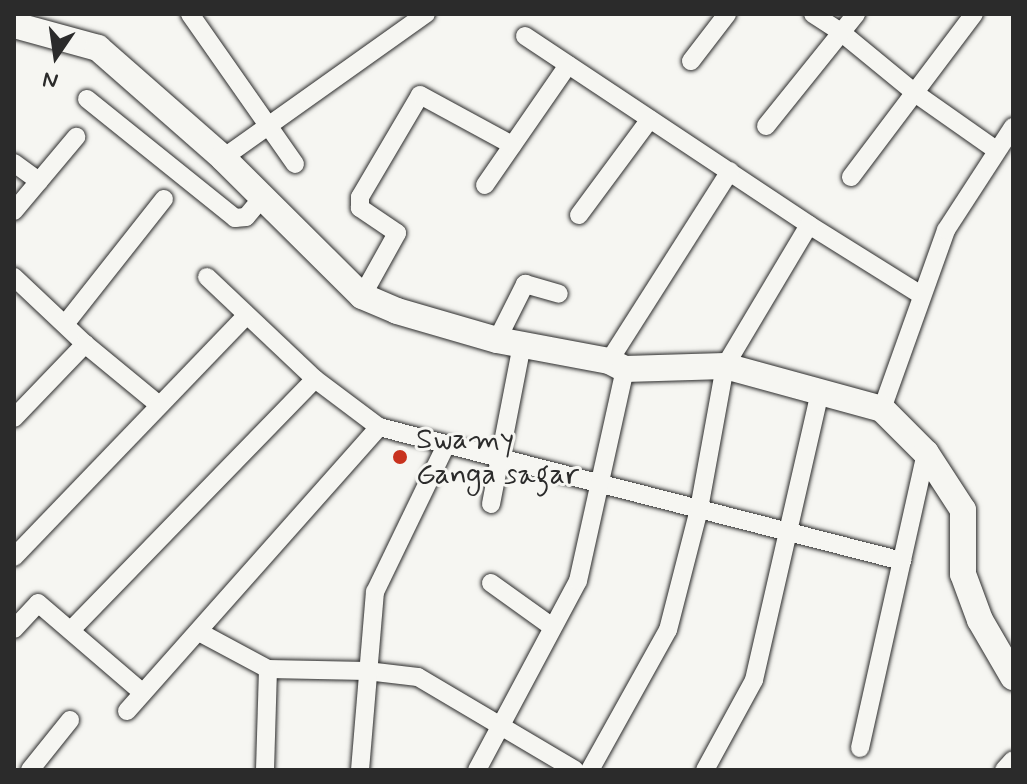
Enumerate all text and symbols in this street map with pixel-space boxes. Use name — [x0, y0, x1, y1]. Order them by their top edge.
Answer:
north arrow — [16, 16, 96, 96]
text: N — [40, 64, 61, 95]
place label: Swamy Ganga sagar — [416, 422, 576, 492]
marker: Swamy Ganga sagar — [391, 448, 409, 466]

